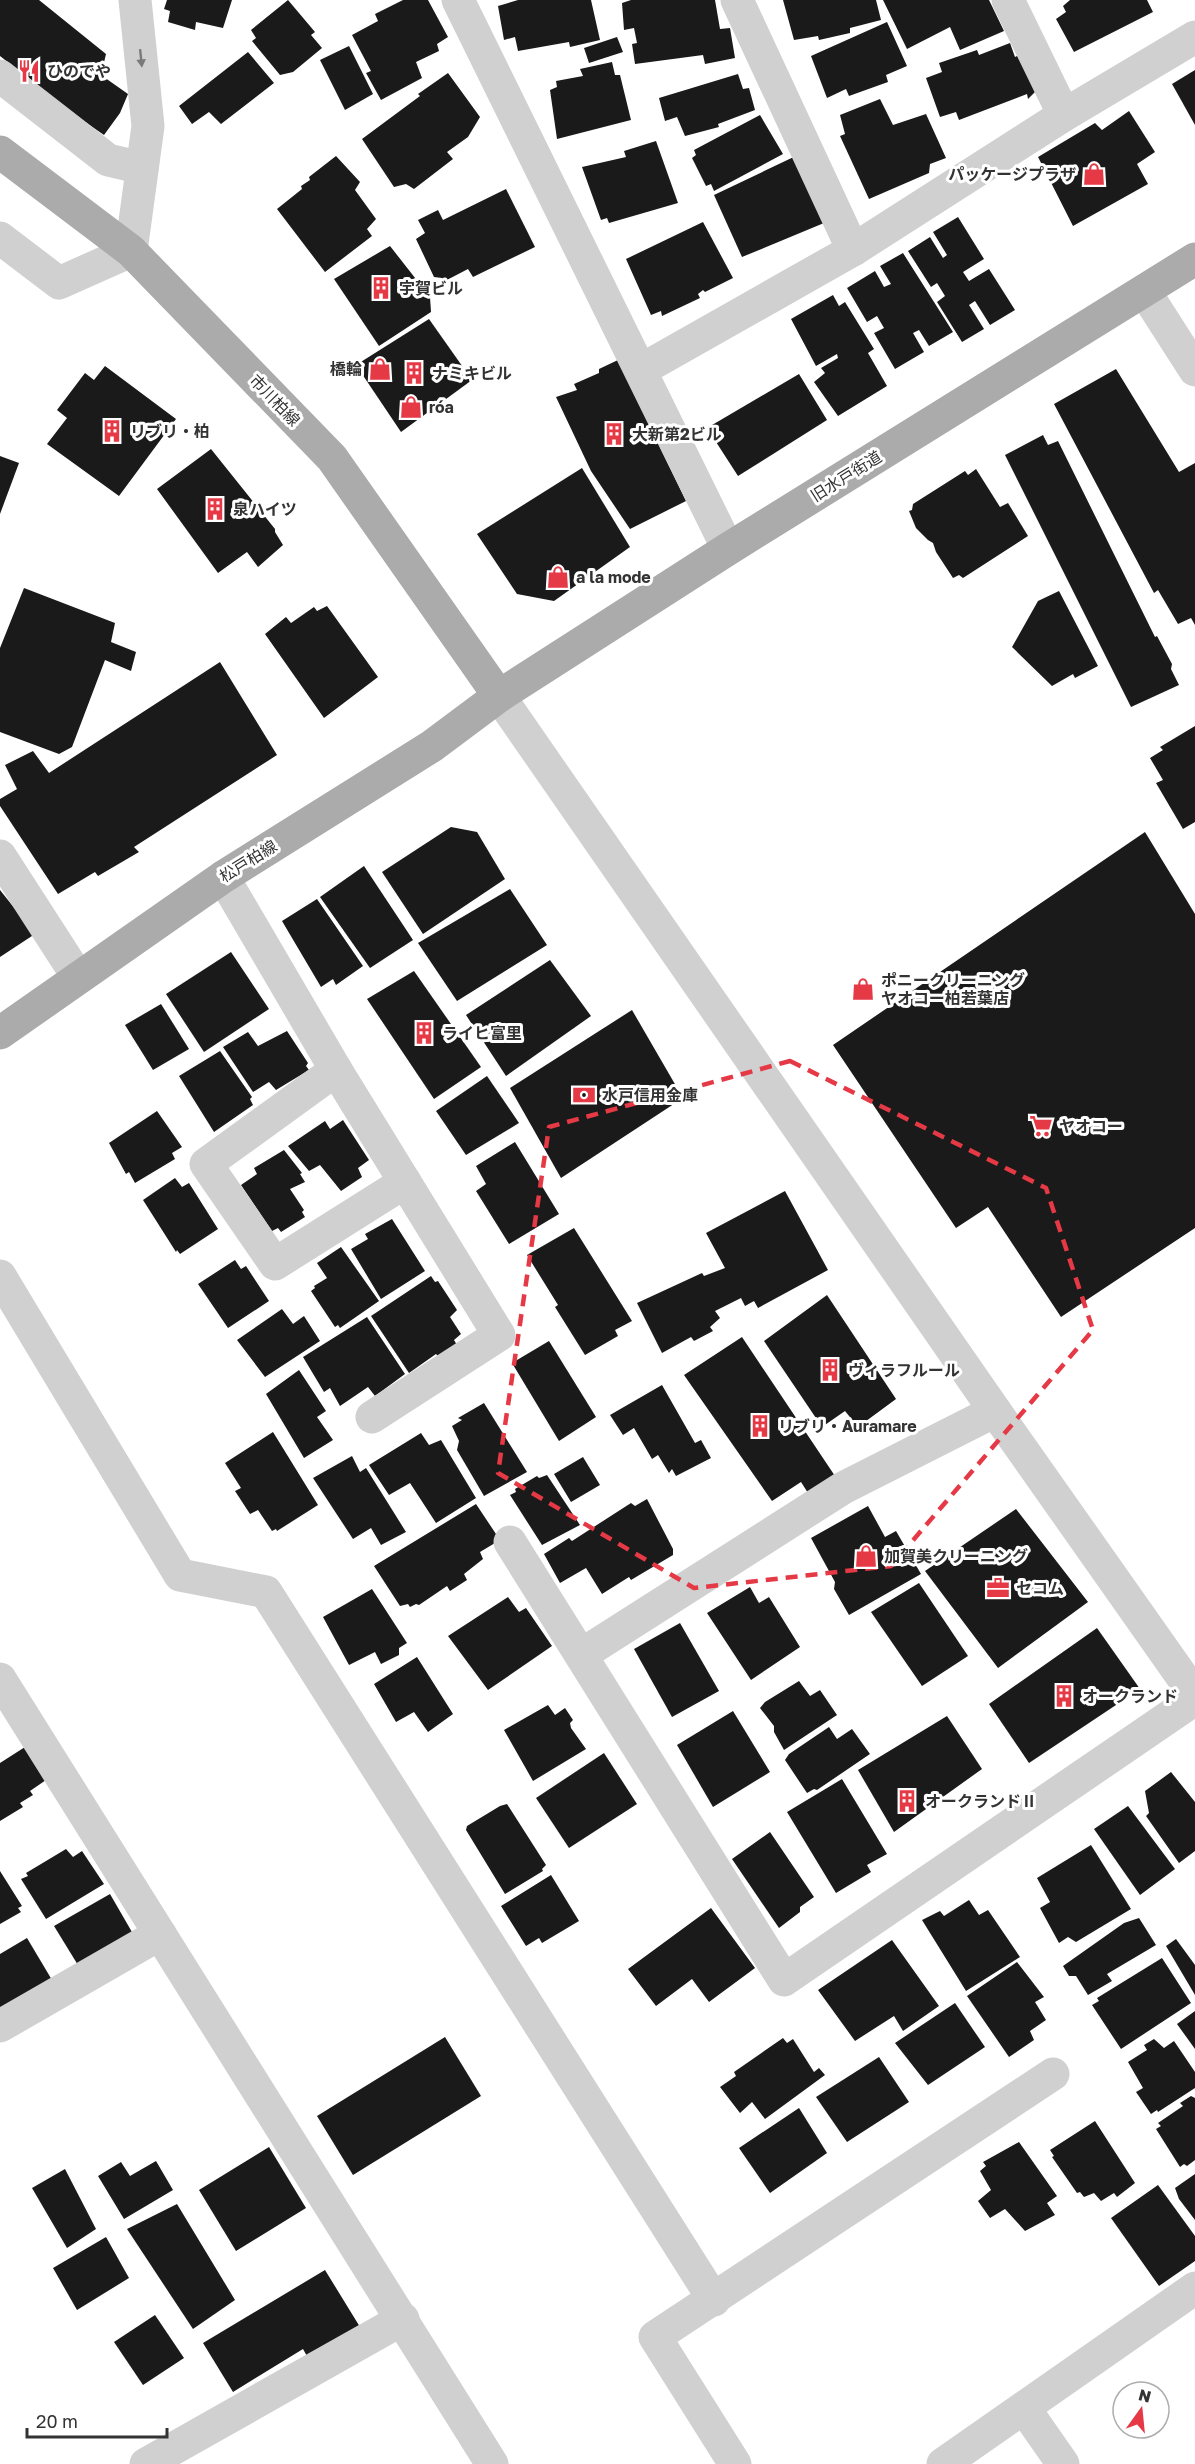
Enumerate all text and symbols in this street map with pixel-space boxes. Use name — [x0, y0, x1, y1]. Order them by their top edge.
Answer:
one-way arrow — [136, 49, 146, 68]
restaurant icon: ひのでや — [16, 58, 42, 84]
place label: ひのでや — [47, 61, 111, 81]
shop icon: パッケージプラザ — [1081, 161, 1107, 187]
place label: パッケージプラザ — [948, 164, 1076, 184]
building icon: 宇賀ビル — [368, 275, 394, 301]
place label: 宇賀ビル — [399, 278, 463, 298]
shop icon: 橋輪 — [367, 356, 393, 382]
place label: 橋輪 — [330, 359, 362, 379]
building icon: ナミキビル — [401, 360, 427, 386]
place label: ナミキビル — [432, 363, 512, 383]
street label: 市川柏線 — [246, 370, 304, 430]
shop icon: róa — [398, 394, 424, 420]
place label: róa — [429, 397, 454, 417]
building icon: リブリ・柏 — [99, 418, 125, 444]
place label: リブリ・柏 — [130, 421, 210, 441]
building icon: 大新第2ビル — [601, 421, 627, 447]
place label: 大新第2ビル — [632, 424, 722, 444]
street label: 旧水戸街道 — [807, 446, 885, 506]
building icon: 泉ハイツ — [202, 496, 228, 522]
place label: 泉ハイツ — [233, 499, 297, 519]
shop icon: a la mode — [545, 564, 571, 590]
place label: a la mode — [576, 567, 651, 587]
street label: 松戸柏線 — [216, 836, 280, 886]
place label: ポニークリーニング ヤオコー柏若葉店 — [881, 970, 1025, 1008]
shop icon: ポニークリーニング ヤオコー柏若葉店 — [850, 976, 876, 1002]
building icon: ライヒ富里 — [411, 1020, 437, 1046]
place label: ライヒ富里 — [442, 1023, 522, 1043]
bank icon: 水戸信用金庫 — [571, 1082, 597, 1108]
place label: 水戸信用金庫 — [602, 1085, 698, 1105]
supermarket icon: ヤオコー — [1028, 1113, 1054, 1139]
place label: ヤオコー — [1059, 1116, 1123, 1136]
building icon: ヴィラフルール — [817, 1357, 843, 1383]
place label: ヴィラフルール — [848, 1360, 960, 1380]
building icon: リブリ・Auramare — [747, 1413, 773, 1439]
place label: リブリ・Auramare — [778, 1416, 917, 1436]
shop icon: 加賀美クリーニング — [853, 1543, 879, 1569]
place label: 加賀美クリーニング — [884, 1546, 1028, 1566]
office icon: セコム — [985, 1575, 1011, 1601]
place label: セコム — [1016, 1578, 1064, 1598]
building icon: オークランド — [1051, 1683, 1077, 1709]
place label: オークランド — [1082, 1686, 1178, 1706]
building icon: オークランドⅡ — [894, 1788, 920, 1814]
place label: オークランドⅡ — [925, 1791, 1037, 1811]
north arrow — [1111, 2380, 1171, 2440]
text: N — [1136, 2384, 1153, 2407]
scale bar — [27, 2401, 166, 2439]
text: 20 m — [36, 2410, 78, 2432]

